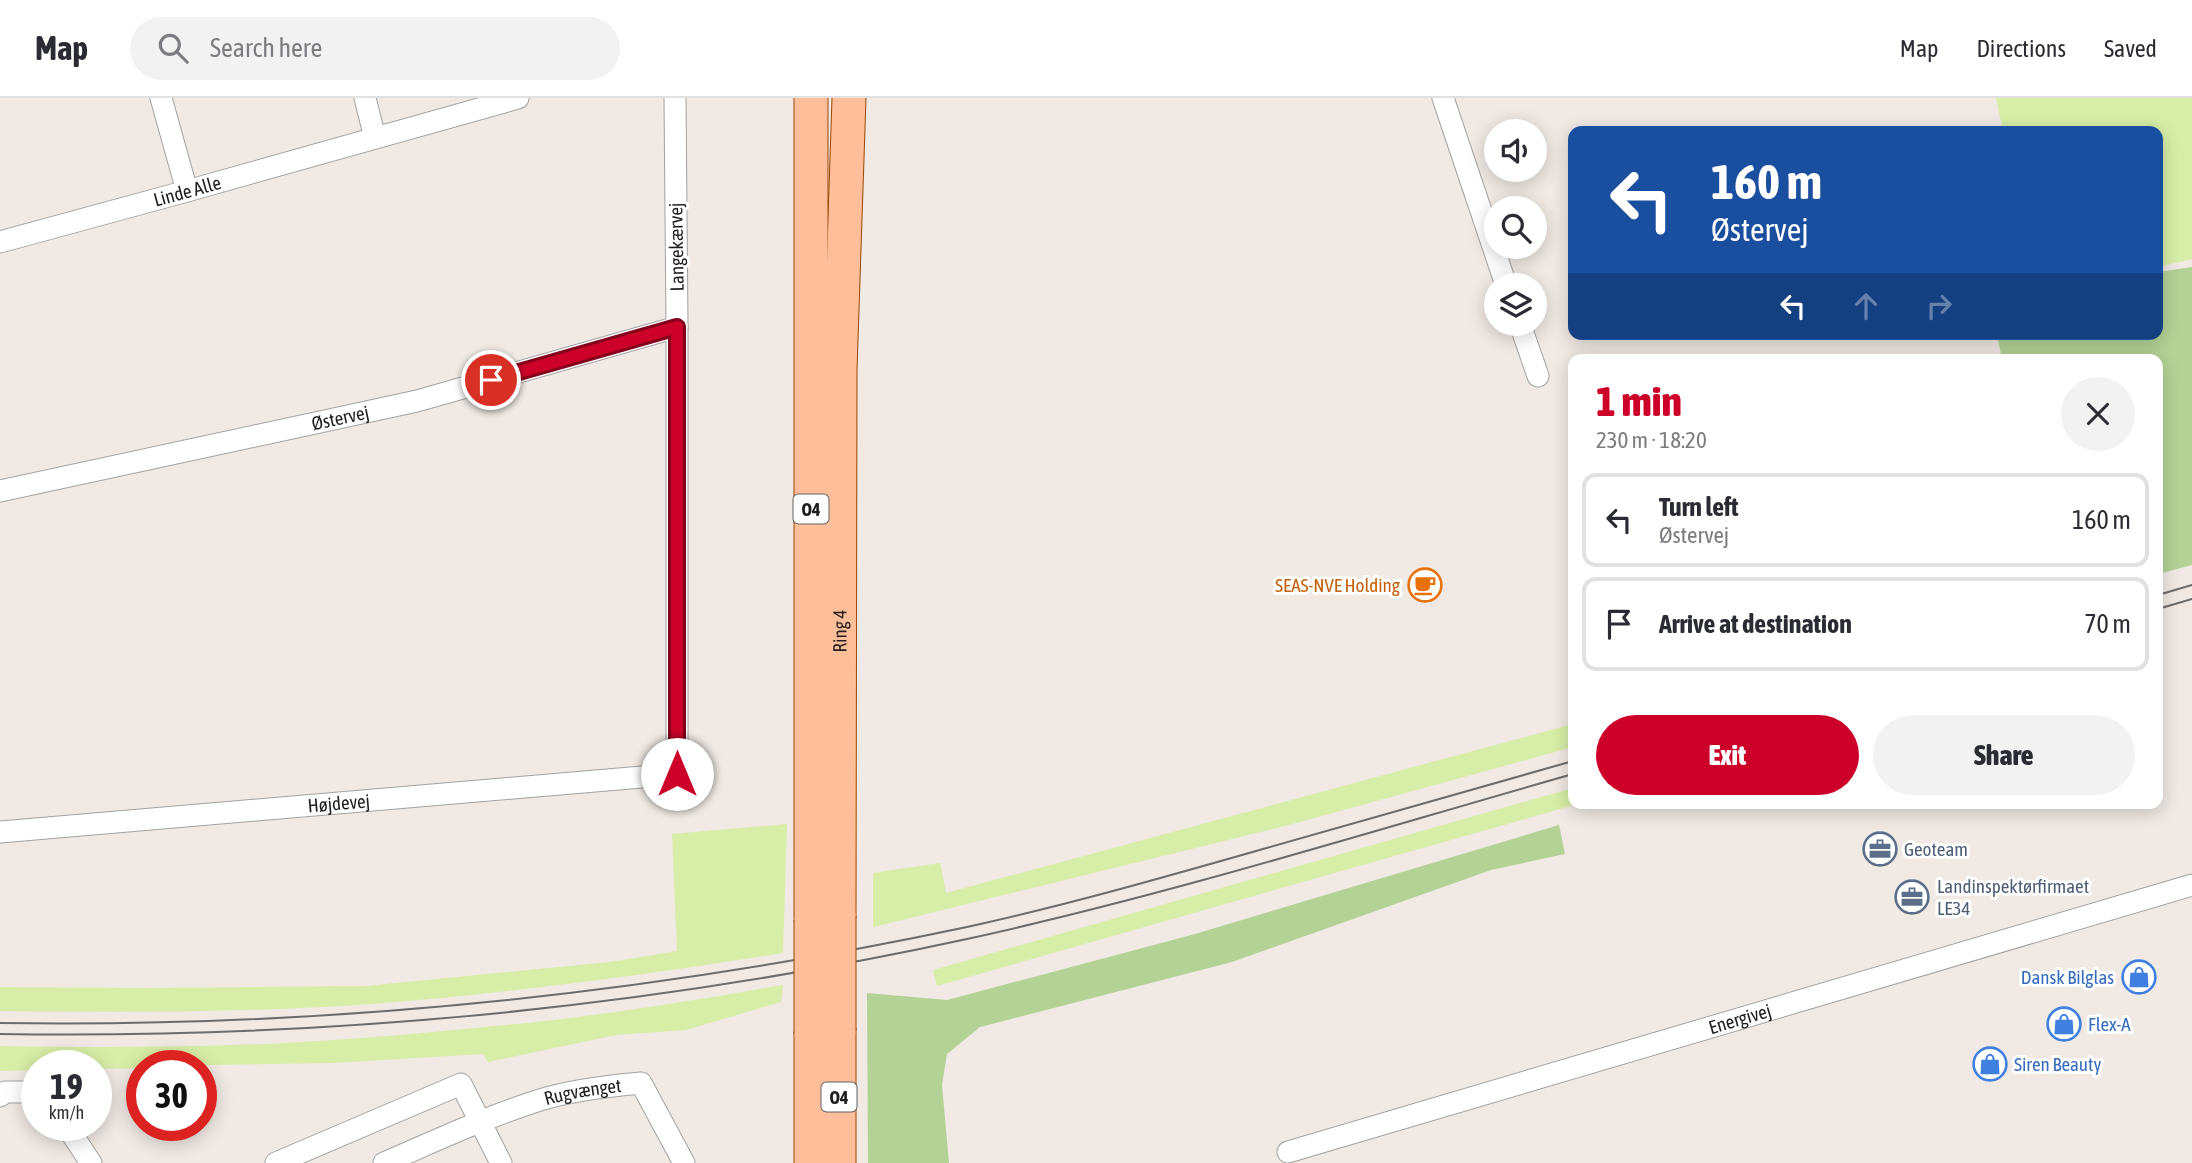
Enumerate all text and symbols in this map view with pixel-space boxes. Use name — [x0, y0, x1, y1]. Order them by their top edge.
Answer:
search box — [130, 17, 620, 80]
text: Map — [35, 29, 88, 67]
icon: search — [154, 29, 192, 67]
text: Search here — [210, 33, 322, 63]
text: Map — [1900, 35, 1938, 62]
text: Directions — [1976, 35, 2066, 62]
text: Saved — [2104, 35, 2157, 62]
map controls — [1484, 119, 1547, 336]
button: sound — [1484, 119, 1547, 182]
text: 160 m — [1711, 153, 1822, 209]
icon: left — [1596, 154, 1687, 245]
street label: Linde Alle — [151, 171, 223, 211]
button: search — [1484, 196, 1547, 259]
street label: Langekærvej — [664, 202, 688, 292]
text: Østervej — [1711, 211, 1809, 248]
button: layers — [1484, 273, 1547, 336]
icon: left — [1774, 287, 1812, 325]
icon: ahead — [1847, 287, 1885, 325]
icon: right — [1920, 287, 1958, 325]
pin — [461, 350, 521, 410]
icon: arrive — [472, 361, 510, 399]
text: 1 min — [1596, 377, 1682, 425]
button: close — [2061, 377, 2135, 451]
street label: Østervej — [309, 401, 371, 434]
text: 230 m · 18:20 — [1596, 427, 1707, 453]
text: Turn left — [1659, 492, 1739, 522]
road number: O4 — [794, 494, 828, 524]
icon: left — [1600, 501, 1638, 539]
text: 160 m — [2072, 505, 2131, 535]
text: Østervej — [1659, 522, 1729, 548]
cafe icon: SEAS-NVE Holding — [1406, 566, 1444, 604]
place label: SEAS-NVE Holding — [1275, 574, 1401, 596]
icon: arrive — [1600, 605, 1638, 643]
text: Arrive at destination — [1659, 609, 1852, 639]
text: 70 m — [2084, 609, 2131, 639]
street label: Ring 4 — [828, 610, 851, 652]
button: Exit — [1596, 715, 1859, 795]
button: Share — [1873, 715, 2135, 795]
position arrow — [640, 737, 714, 811]
street label: Højdevej — [307, 789, 371, 817]
office icon: Geoteam — [1861, 830, 1899, 868]
place label: Geoteam — [1904, 838, 1968, 860]
place label: Landinspektørfirmaet LE34 — [1937, 875, 2089, 919]
office icon: Landinspektørfirmaet LE34 — [1893, 878, 1931, 916]
shop icon: Dansk Bilglas — [2120, 958, 2158, 996]
place label: Dansk Bilglas — [2021, 966, 2114, 988]
street label: Energivej — [1706, 999, 1774, 1038]
shop icon: Flex-A — [2045, 1005, 2083, 1043]
place label: Flex-A — [2088, 1013, 2131, 1035]
shop icon: Siren Beauty — [1971, 1045, 2009, 1083]
speed limit sign: 30 — [126, 1050, 217, 1141]
place label: Siren Beauty — [2014, 1053, 2102, 1075]
text: 19 — [50, 1066, 83, 1106]
street label: Rugvænget — [542, 1074, 622, 1109]
road number: O4 — [822, 1082, 856, 1112]
text: km/h — [49, 1102, 84, 1123]

